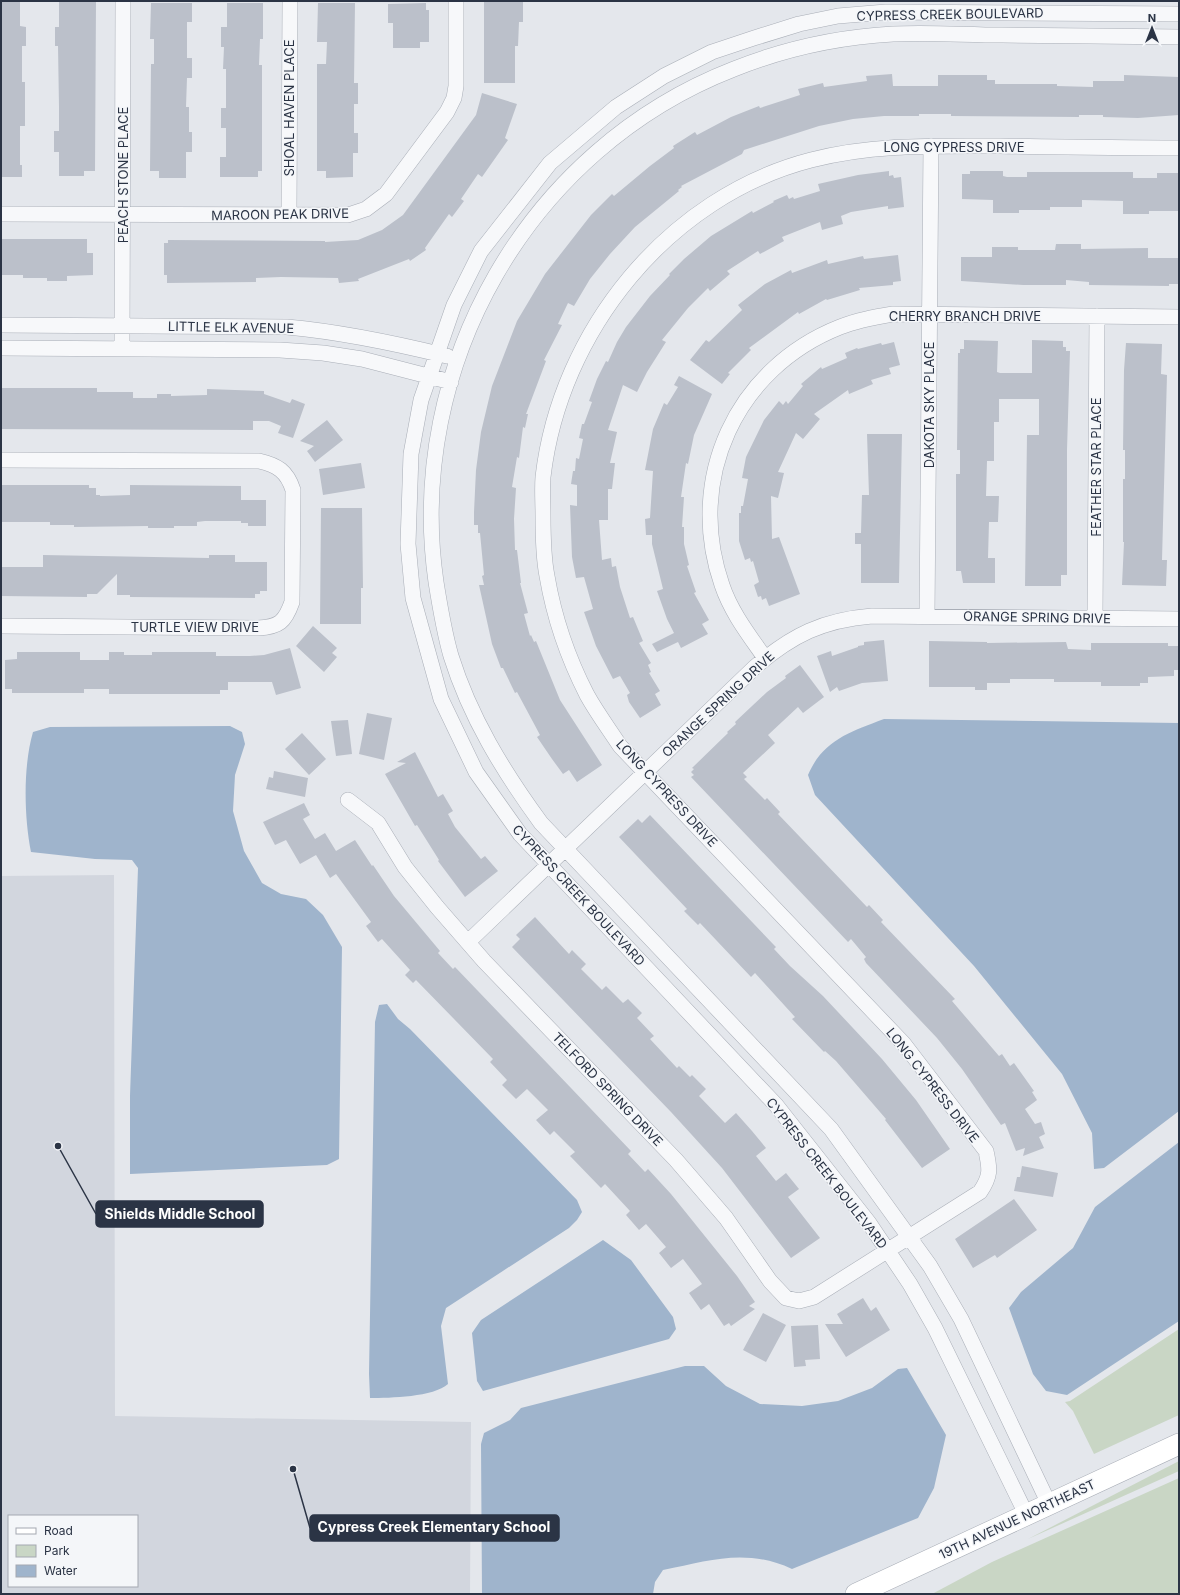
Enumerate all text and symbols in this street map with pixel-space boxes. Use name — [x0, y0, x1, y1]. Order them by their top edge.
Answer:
street label: CYPRESS CREEK BOULEVARD — [856, 4, 1044, 24]
north arrow — [1132, 8, 1172, 48]
text: N — [1148, 11, 1156, 25]
street label: SHOAL HAVEN PLACE — [281, 40, 297, 176]
street label: PEACH STONE PLACE — [115, 107, 131, 243]
street label: LONG CYPRESS DRIVE — [883, 139, 1025, 155]
street label: MAROON PEAK DRIVE — [211, 205, 349, 223]
street label: CHERRY BRANCH DRIVE — [889, 308, 1041, 324]
street label: LITTLE ELK AVENUE — [168, 318, 294, 336]
street label: DAKOTA SKY PLACE — [921, 342, 937, 468]
street label: FEATHER STAR PLACE — [1088, 397, 1104, 537]
street label: ORANGE SPRING DRIVE — [963, 608, 1111, 626]
street label: TURTLE VIEW DRIVE — [131, 619, 259, 635]
street label: ORANGE SPRING DRIVE — [658, 648, 778, 760]
street label: LONG CYPRESS DRIVE — [613, 736, 721, 850]
street label: CYPRESS CREEK BOULEVARD — [509, 821, 649, 969]
street label: LONG CYPRESS DRIVE — [883, 1024, 983, 1146]
street label: TELFORD SPRING DRIVE — [549, 1029, 667, 1149]
street label: CYPRESS CREEK BOULEVARD — [763, 1094, 891, 1252]
callout: Shields Middle School — [96, 1201, 263, 1227]
text: Shields Middle School — [105, 1205, 255, 1222]
street label: 19TH AVENUE NORTHEAST — [936, 1476, 1098, 1562]
legend — [8, 1515, 138, 1587]
callout: Cypress Creek Elementary School — [310, 1515, 559, 1541]
text: Cypress Creek Elementary School — [318, 1518, 550, 1535]
text: Road — [44, 1523, 73, 1538]
text: Park — [44, 1543, 70, 1558]
text: Water — [44, 1563, 78, 1578]

